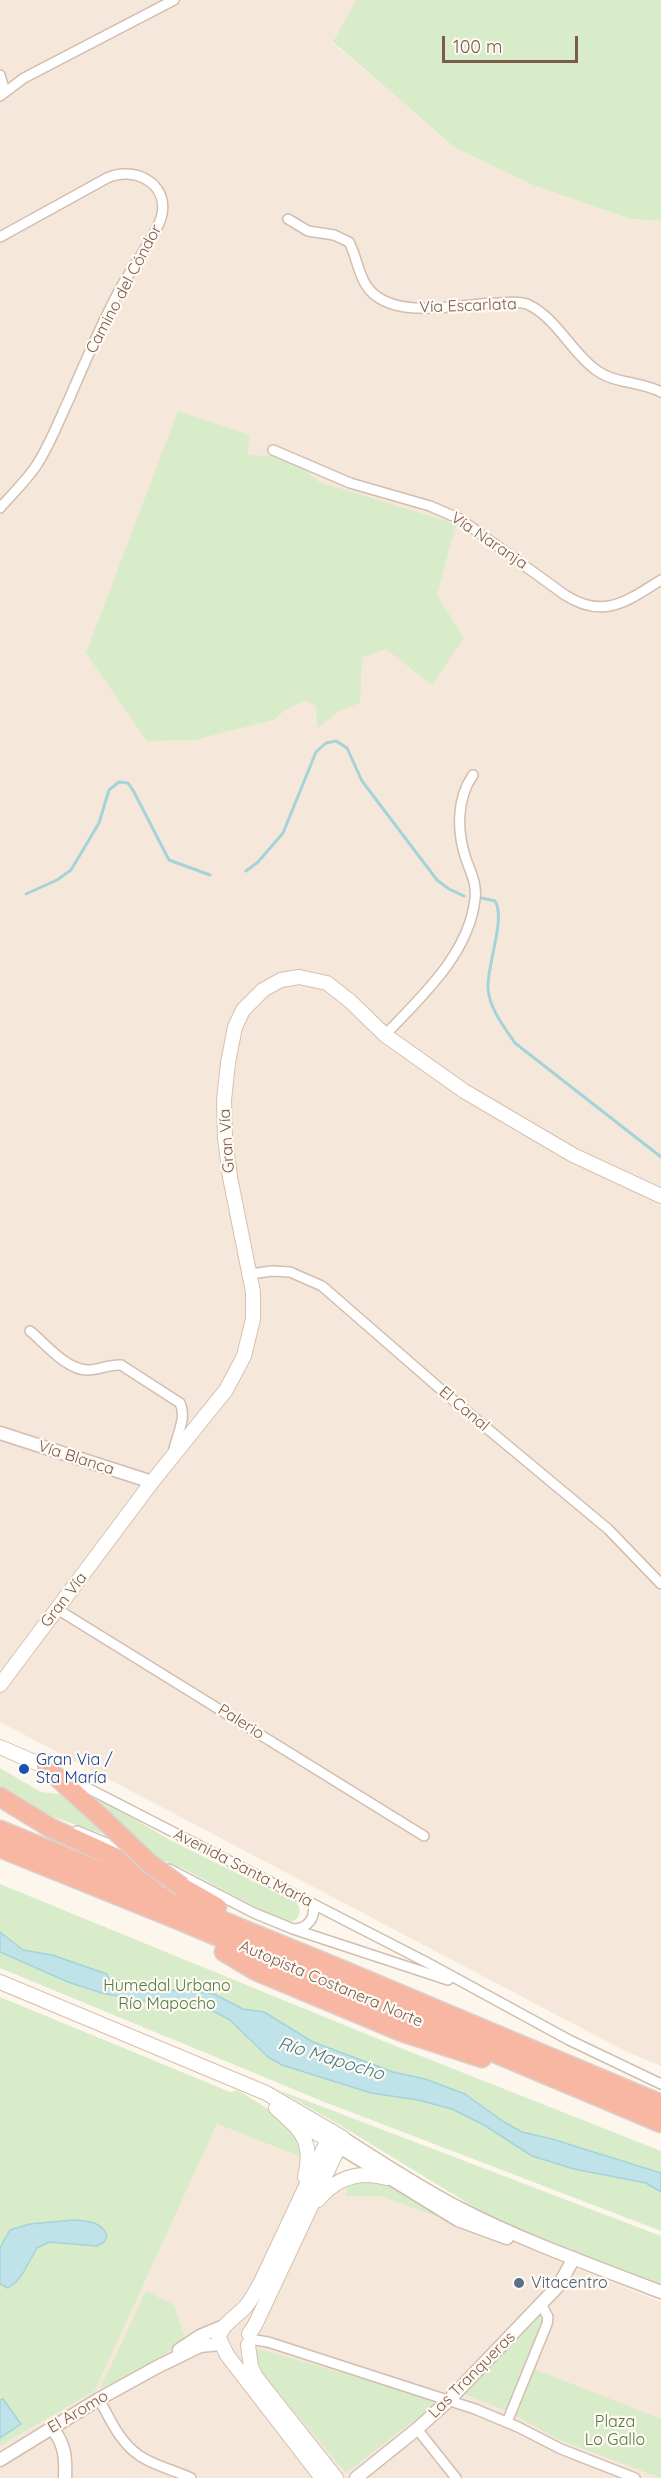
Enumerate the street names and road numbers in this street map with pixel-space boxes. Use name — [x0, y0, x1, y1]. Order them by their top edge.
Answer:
street label: Camino del Cóndor — [82, 221, 166, 357]
street label: Vía Escarlata — [419, 295, 517, 317]
street label: Vía Naranja — [447, 508, 531, 574]
street label: Gran Vía — [215, 1108, 239, 1174]
street label: El Canal — [435, 1382, 493, 1436]
street label: Vía Blanca — [35, 1437, 117, 1479]
street label: Gran Vía — [37, 1569, 91, 1631]
street label: Palerio — [214, 1700, 268, 1744]
street label: Avenida Santa María — [170, 1825, 316, 1911]
street label: Autopista Costanera Norte — [236, 1937, 426, 2031]
street label: Las Tranqueras — [425, 2328, 519, 2422]
street label: El Aromo — [44, 2386, 112, 2438]

